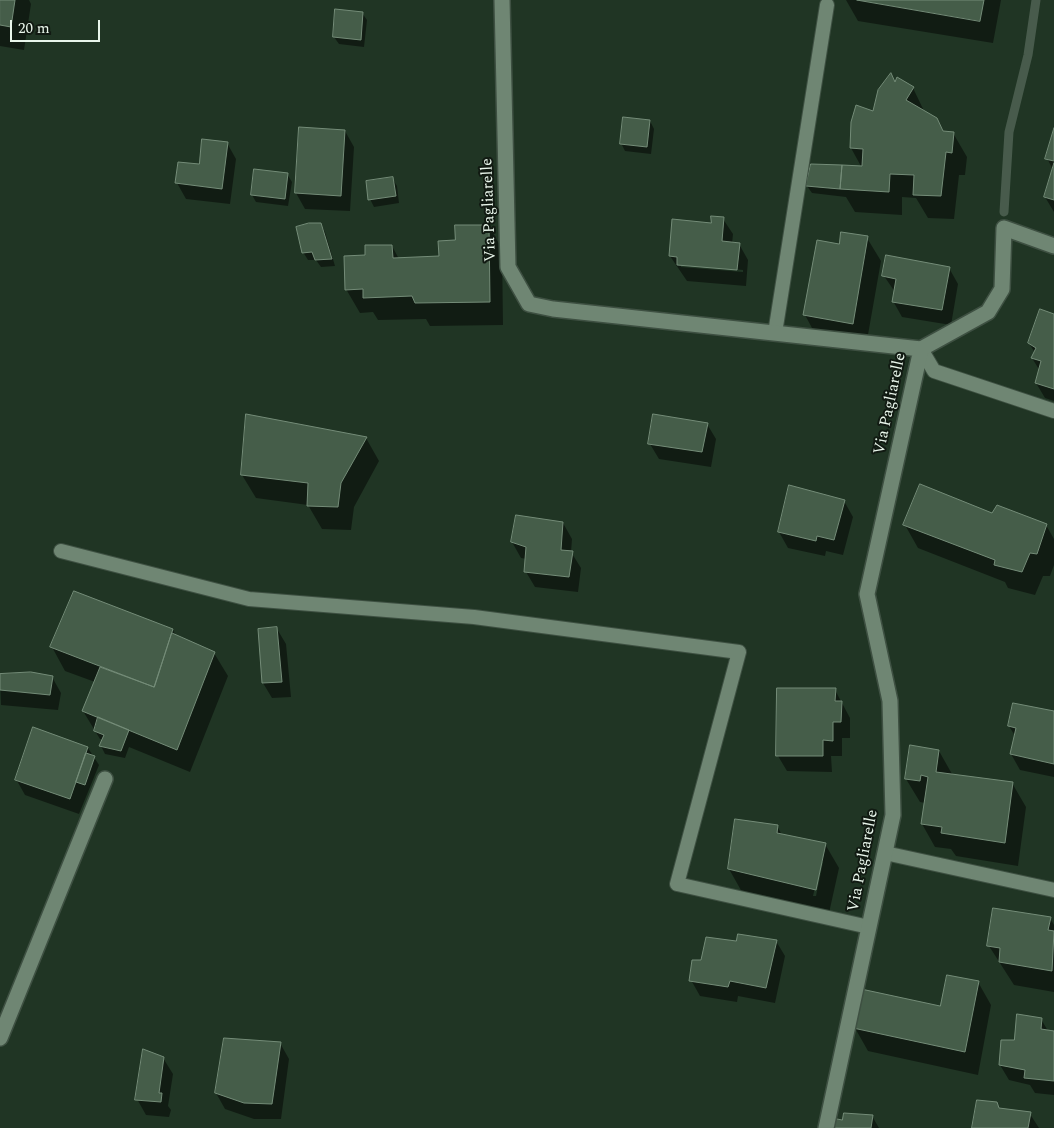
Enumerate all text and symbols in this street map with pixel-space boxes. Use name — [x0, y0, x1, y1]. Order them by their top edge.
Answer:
scale bar — [12, 10, 102, 42]
text: 20 m — [18, 17, 50, 40]
street label: Via Pagliarelle — [479, 158, 501, 262]
street label: Via Pagliarelle — [871, 351, 911, 457]
street label: Via Pagliarelle — [845, 808, 883, 914]

